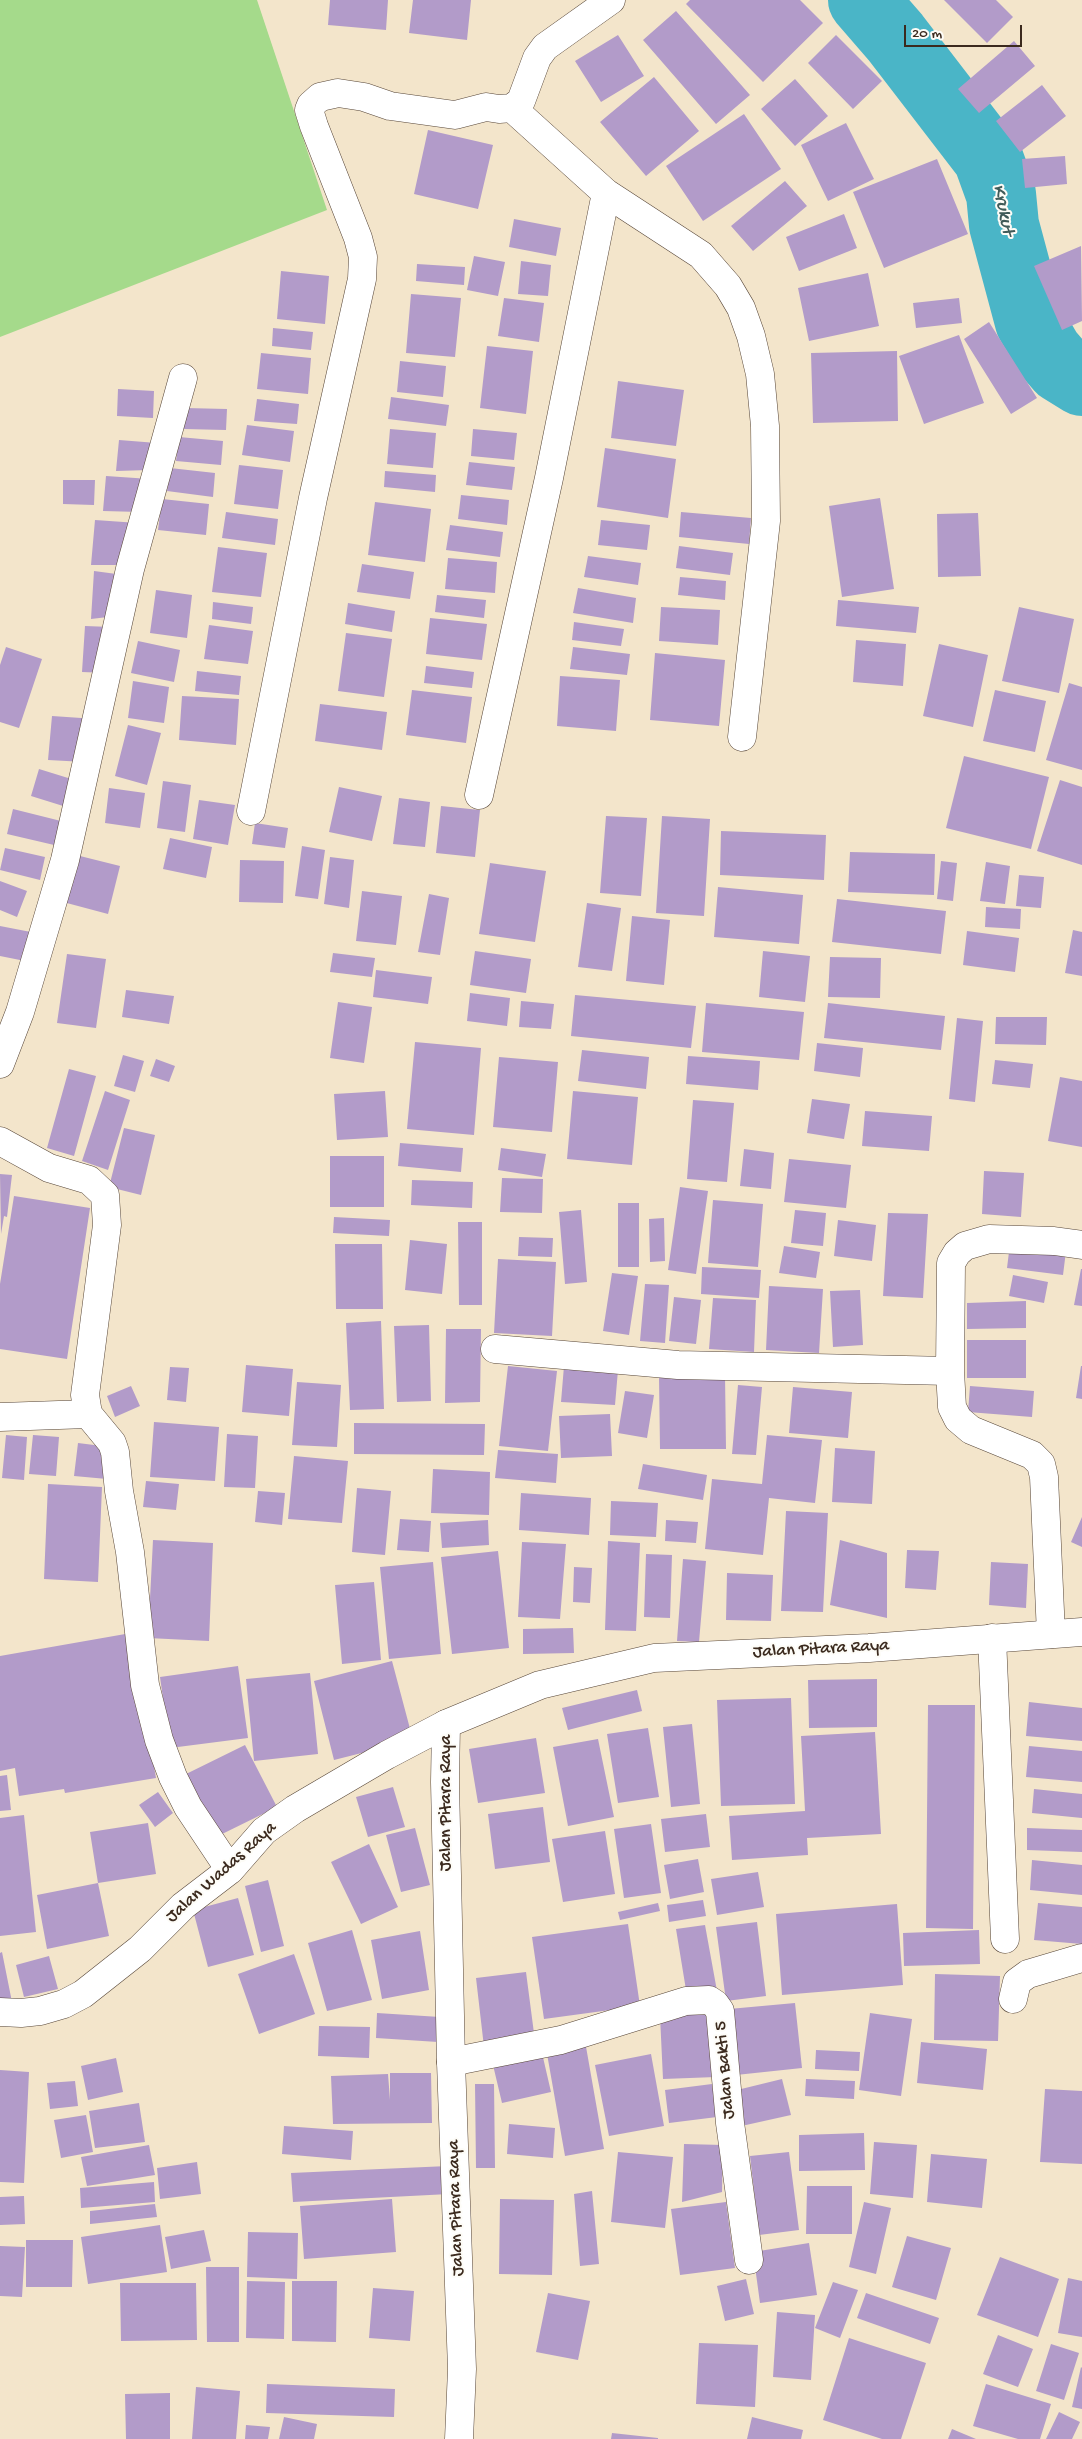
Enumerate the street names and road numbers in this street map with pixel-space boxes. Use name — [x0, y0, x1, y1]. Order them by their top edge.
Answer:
street label: Jalan Pitara Raya — [752, 1636, 890, 1664]
street label: Jalan Pitara Raya — [436, 1735, 458, 1871]
street label: Jalan Wadas Raya — [162, 1818, 282, 1928]
street label: Jalan Bakti 5 — [711, 2020, 741, 2120]
street label: Jalan Pitara Raya — [444, 2139, 470, 2277]

